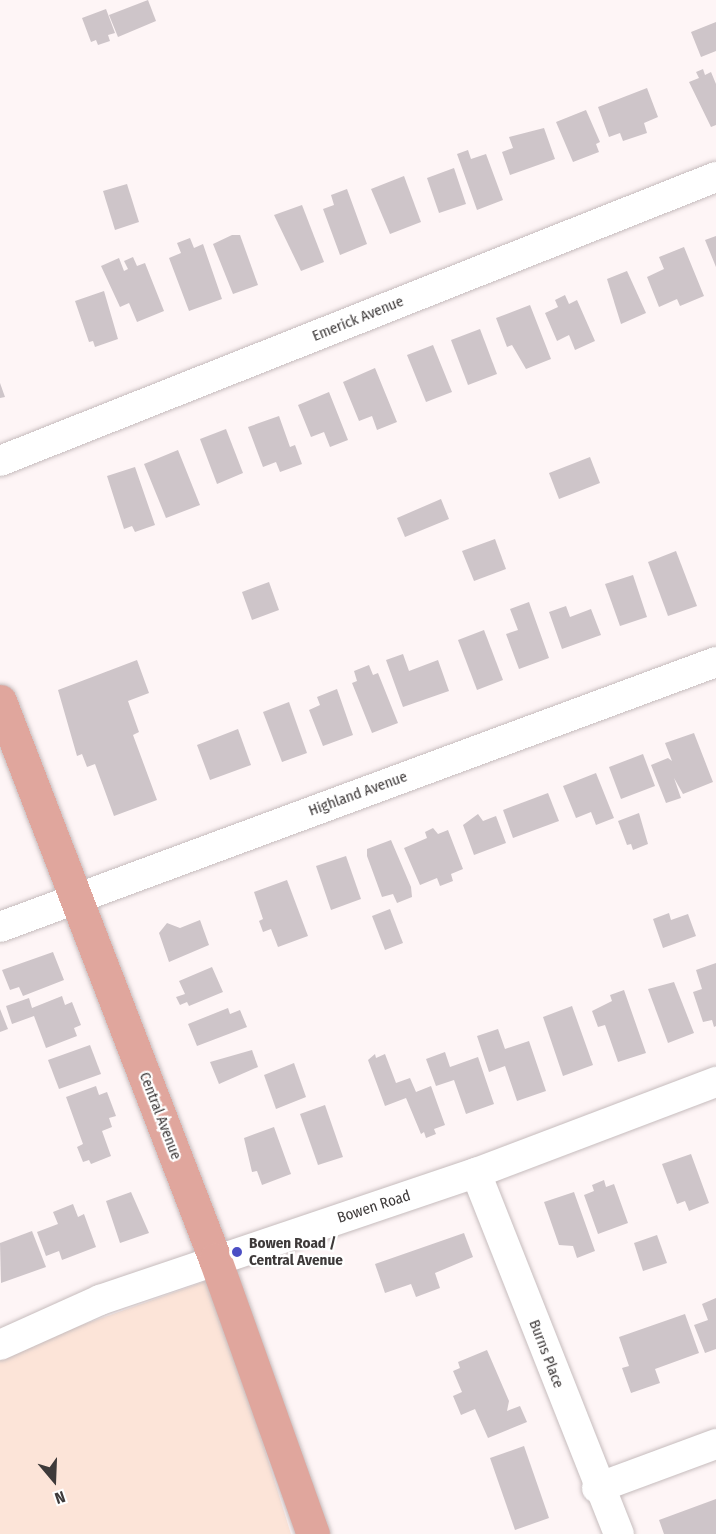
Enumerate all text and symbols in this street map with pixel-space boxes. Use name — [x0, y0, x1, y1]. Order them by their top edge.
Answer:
street label: Emerick Avenue — [310, 293, 406, 345]
street label: Highland Avenue — [306, 768, 410, 820]
street label: Central Avenue — [135, 1070, 185, 1162]
street label: Bowen Road — [335, 1187, 413, 1227]
place label: Bowen Road / Central Avenue — [249, 1234, 343, 1269]
marker: Bowen Road / Central Avenue — [230, 1245, 244, 1259]
street label: Burns Place — [525, 1317, 567, 1391]
north arrow — [24, 1450, 84, 1510]
text: N — [52, 1487, 68, 1508]

